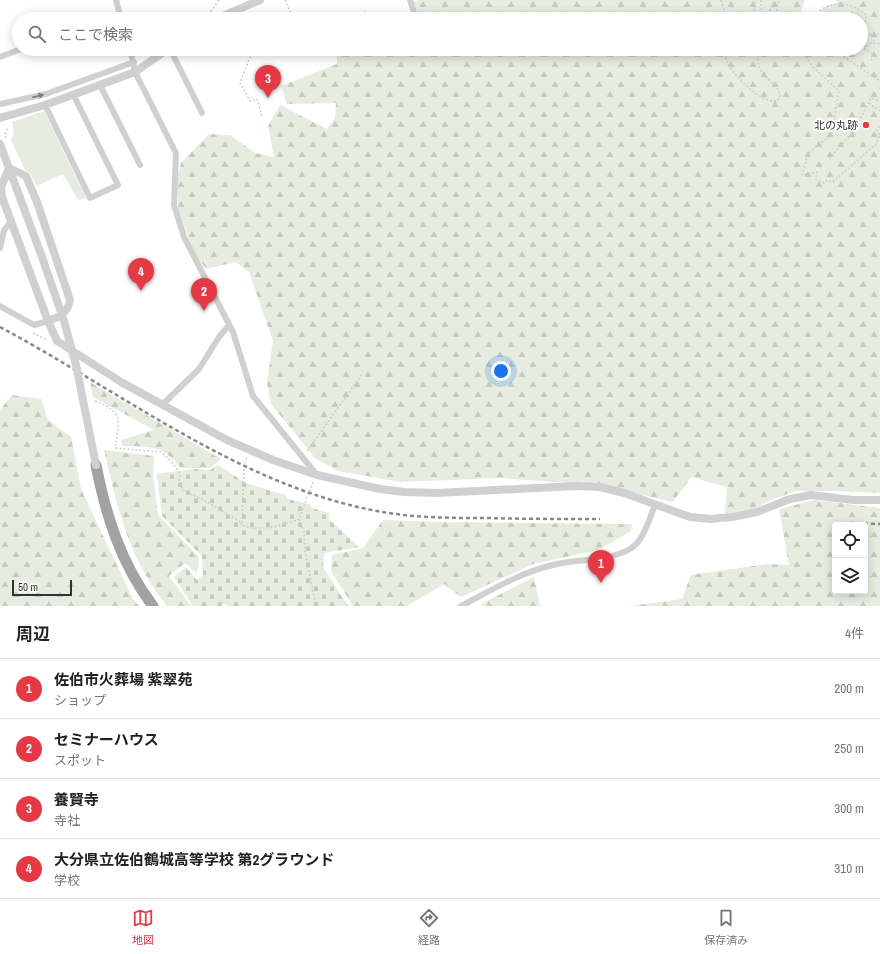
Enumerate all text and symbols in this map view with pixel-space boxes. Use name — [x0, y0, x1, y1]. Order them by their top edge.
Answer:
search box — [12, 12, 868, 56]
icon: search — [26, 23, 48, 45]
text: ここで検索 — [58, 24, 133, 45]
pin: 3 — [255, 65, 281, 98]
one-way arrow — [32, 93, 44, 99]
place label: 北の丸跡 — [814, 118, 858, 132]
marker: 北の丸跡 — [861, 120, 871, 130]
pin: 4 — [128, 258, 154, 291]
pin: 2 — [191, 278, 217, 311]
your location — [491, 361, 511, 381]
map controls — [832, 522, 868, 594]
button: locate — [832, 522, 868, 558]
pin: 1 — [588, 550, 614, 583]
button: layers — [832, 558, 868, 594]
scale bar — [12, 578, 72, 597]
text: 50 m — [18, 580, 38, 594]
text: 周辺 — [16, 622, 50, 645]
text: 4件 — [845, 625, 864, 642]
text: 佐伯市火葬場 紫翠苑 — [54, 669, 192, 690]
text: 1 — [26, 680, 32, 697]
text: 200 m — [834, 680, 864, 697]
text: ショップ — [54, 692, 106, 709]
text: セミナーハウス — [54, 729, 159, 750]
text: 2 — [26, 740, 32, 757]
text: 250 m — [834, 740, 864, 757]
text: スポット — [54, 752, 106, 769]
text: 養賢寺 — [54, 789, 99, 810]
text: 3 — [26, 800, 32, 817]
text: 300 m — [834, 800, 864, 817]
text: 寺社 — [54, 812, 80, 829]
text: 大分県立佐伯鶴城高等学校 第2グラウンド — [54, 849, 334, 870]
text: 4 — [26, 860, 32, 877]
text: 310 m — [834, 860, 864, 877]
text: 学校 — [54, 872, 80, 889]
tab: 地図 — [132, 907, 154, 947]
tab: 経路 — [418, 907, 440, 947]
tab: 保存済み — [704, 907, 748, 947]

